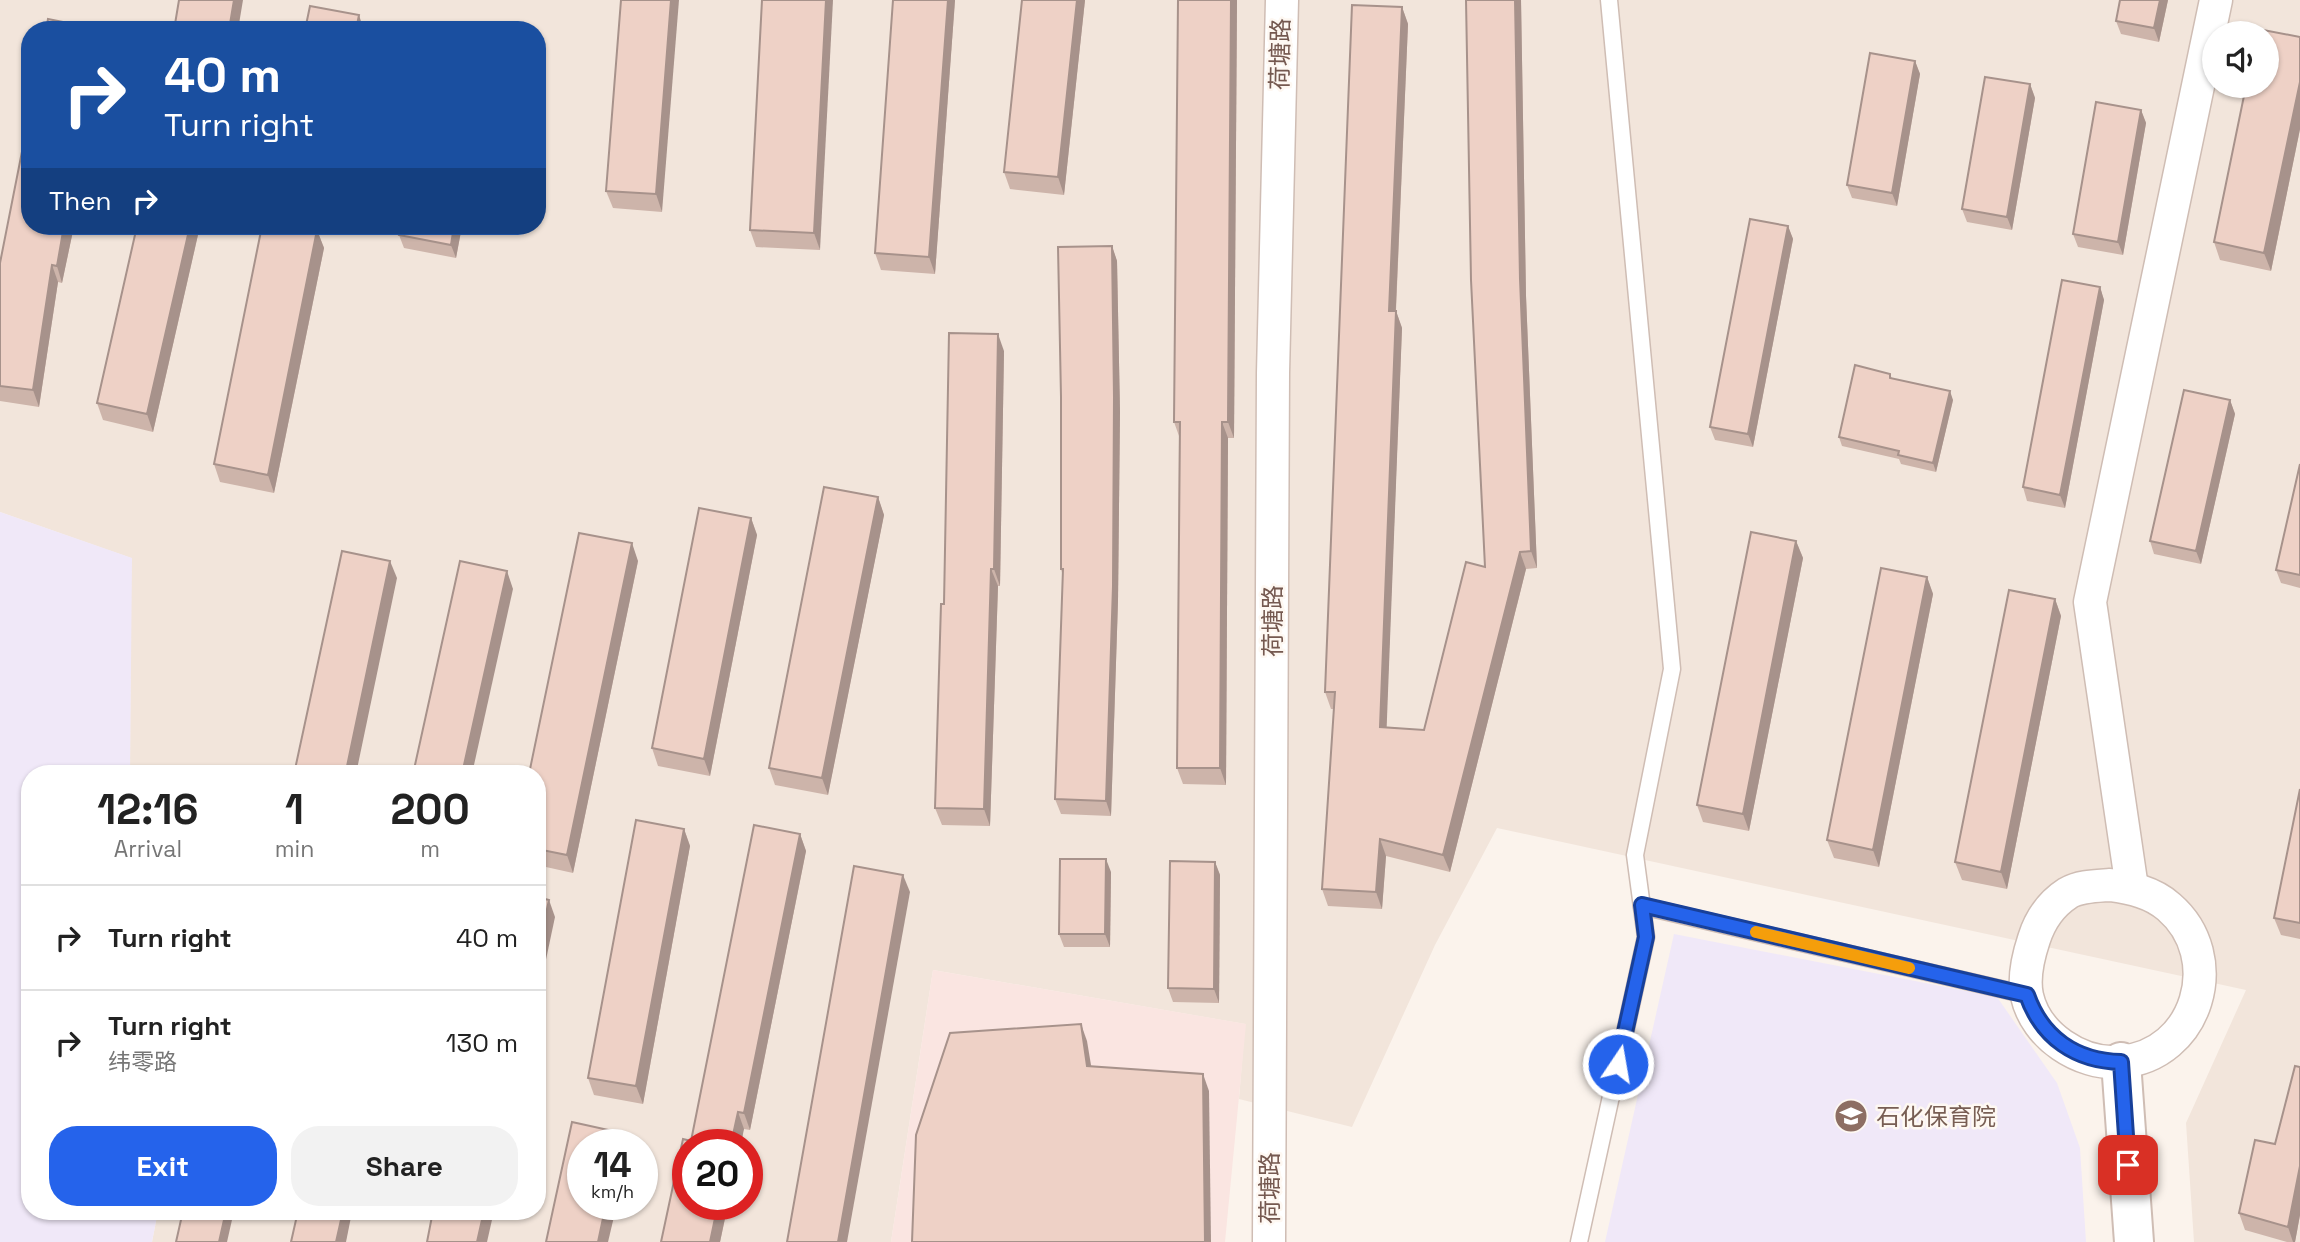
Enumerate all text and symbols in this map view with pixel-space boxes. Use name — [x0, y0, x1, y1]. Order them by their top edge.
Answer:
street label: 荷塘路 — [1264, 18, 1296, 90]
map controls — [2202, 21, 2279, 98]
button: sound — [2202, 21, 2279, 98]
text: 40 m — [164, 44, 281, 106]
icon: right — [49, 49, 140, 140]
text: Turn right — [164, 105, 314, 145]
icon: right — [126, 182, 164, 220]
text: Then — [49, 184, 112, 218]
street label: 荷塘路 — [1257, 585, 1288, 657]
text: 12:16 — [97, 783, 199, 836]
text: 1 — [285, 783, 304, 836]
text: 200 — [390, 783, 470, 836]
text: Arrival — [114, 834, 182, 864]
text: min — [275, 834, 314, 864]
text: m — [420, 834, 440, 864]
icon: right — [49, 919, 87, 957]
text: Turn right — [108, 921, 232, 955]
text: 40 m — [456, 921, 518, 955]
text: Turn right — [108, 1009, 232, 1043]
icon: right — [49, 1024, 87, 1062]
text: 130 m — [446, 1026, 518, 1060]
position arrow — [1581, 1027, 1655, 1101]
text: 纬零路 — [108, 1047, 177, 1077]
school or university icon: 石化保育院 — [1832, 1097, 1870, 1135]
place label: 石化保育院 — [1876, 1101, 1996, 1132]
button: Exit — [49, 1126, 277, 1206]
button: Share — [291, 1126, 518, 1206]
speed limit sign: 20 — [672, 1129, 763, 1220]
pin — [2098, 1135, 2158, 1195]
text: 14 — [593, 1143, 632, 1187]
icon: arrive — [2109, 1146, 2147, 1184]
street label: 荷塘路 — [1254, 1152, 1285, 1224]
text: km/h — [591, 1180, 634, 1203]

